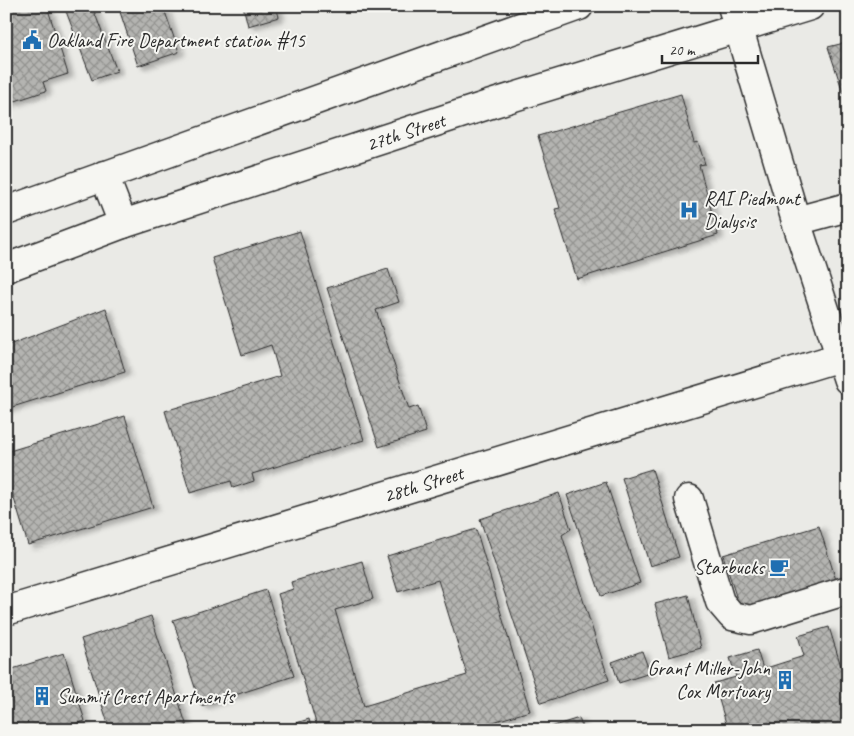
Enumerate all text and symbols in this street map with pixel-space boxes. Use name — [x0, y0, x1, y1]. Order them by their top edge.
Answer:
place label: Oakland Fire Department station #15 — [47, 28, 306, 53]
public building icon: Oakland Fire Department station #15 — [21, 29, 43, 51]
scale bar — [662, 32, 758, 64]
text: 20 m — [669, 41, 696, 60]
street label: 27th Street — [363, 107, 450, 156]
place label: RAI Piedmont Dialysis — [704, 186, 802, 234]
hospital icon: RAI Piedmont Dialysis — [678, 199, 700, 221]
street label: 28th Street — [380, 459, 468, 508]
place label: Starbucks — [694, 555, 766, 580]
cafe icon: Starbucks — [768, 556, 790, 578]
place label: Grant Miller-John Cox Mortuary — [648, 656, 771, 704]
building icon: Grant Miller-John Cox Mortuary — [774, 669, 796, 691]
place label: Summit Crest Apartments — [57, 684, 236, 709]
building icon: Summit Crest Apartments — [31, 685, 53, 707]

